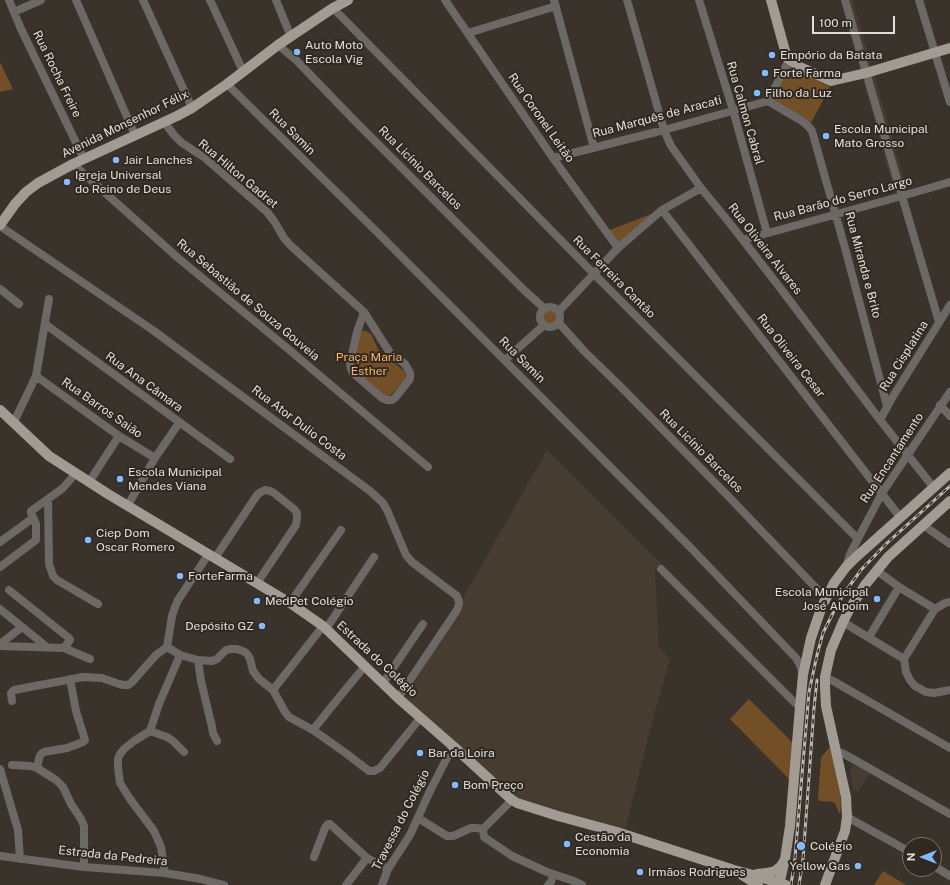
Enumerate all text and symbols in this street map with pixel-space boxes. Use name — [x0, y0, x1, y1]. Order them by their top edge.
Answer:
scale bar — [814, 8, 897, 34]
text: 100 m — [819, 16, 852, 30]
street label: Rua Rocha Freire — [30, 28, 84, 120]
place label: Auto Moto Escola Vig — [305, 38, 363, 66]
marker: Auto Moto Escola Vig — [292, 47, 302, 57]
place label: Empório da Batata — [780, 48, 882, 62]
marker: Empório da Batata — [767, 50, 777, 60]
street label: Rua Calmon Cabral — [723, 60, 767, 166]
place label: Forte Farma — [773, 66, 841, 80]
marker: Forte Farma — [760, 68, 770, 78]
street label: Rua Coronel Leitão — [505, 71, 577, 165]
place label: Filho da Luz — [765, 86, 832, 100]
street label: Avenida Monsenhor Félix — [59, 87, 191, 161]
marker: Filho da Luz — [752, 88, 762, 98]
street label: Rua Marquês de Aracati — [591, 93, 723, 141]
street label: Rua Samin — [266, 106, 318, 158]
place label: Escola Municipal Mato Grosso — [834, 122, 928, 150]
street label: Rua Licínio Barcelos — [375, 123, 465, 213]
marker: Escola Municipal Mato Grosso — [821, 131, 831, 141]
street label: Rua Hilton Gadret — [195, 136, 281, 212]
place label: Jair Lanches — [124, 153, 192, 167]
marker: Jair Lanches — [111, 155, 121, 165]
place label: Igreja Universal do Reino de Deus — [75, 168, 171, 196]
street label: Rua Barão do Serro Largo — [772, 174, 914, 224]
marker: Igreja Universal do Reino de Deus — [62, 177, 72, 187]
street label: Rua Oliveira Alvares — [725, 201, 805, 297]
street label: Rua Miranda e Brito — [842, 210, 884, 320]
street label: Rua Ferreira Cantão — [570, 233, 658, 321]
street label: Rua Sebastião de Souza Gouveia — [174, 236, 322, 364]
street label: Rua Oliveira Cesar — [754, 311, 828, 401]
street label: Rua Cisplatina — [877, 318, 931, 394]
street label: Rua Samin — [496, 334, 548, 386]
street label: Rua Ana Câmara — [102, 349, 186, 415]
park label: Praça Maria Esther — [336, 350, 402, 378]
street label: Rua Barros Saião — [59, 375, 145, 441]
street label: Rua Ator Dulio Costa — [249, 383, 349, 463]
street label: Rua Licínio Barcelos — [656, 406, 746, 496]
street label: Rua Encantamento — [857, 410, 927, 506]
place label: Escola Municipal Mendes Viana — [128, 465, 222, 493]
marker: Escola Municipal Mendes Viana — [115, 474, 125, 484]
place label: Ciep Dom Oscar Romero — [96, 526, 175, 554]
marker: Ciep Dom Oscar Romero — [83, 535, 93, 545]
place label: ForteFarma — [188, 569, 253, 583]
marker: ForteFarma — [175, 571, 185, 581]
place label: Escola Municipal José Alpoim — [775, 585, 869, 613]
place label: MedPet Colégio — [265, 594, 353, 608]
marker: Escola Municipal José Alpoim — [872, 594, 882, 604]
marker: MedPet Colégio — [252, 596, 262, 606]
street label: Estrada do Colégio — [334, 618, 420, 700]
place label: Depósito GZ — [185, 619, 254, 633]
marker: Depósito GZ — [257, 621, 267, 631]
place label: Bar da Loira — [428, 746, 495, 760]
marker: Bar da Loira — [415, 748, 425, 758]
street label: Travessa do Colégio — [369, 767, 433, 873]
place label: Bom Preço — [463, 778, 524, 792]
marker: Bom Preço — [450, 780, 460, 790]
place label: Cestão da Economia — [575, 830, 631, 858]
north arrow — [902, 837, 942, 877]
marker: Cestão da Economia — [562, 839, 572, 849]
place label: Colégio — [810, 839, 852, 853]
marker: Colégio — [795, 840, 807, 852]
street label: Estrada da Pedreira — [58, 843, 168, 869]
text: N — [905, 853, 917, 861]
place label: Yellow Gas — [789, 859, 850, 873]
marker: Yellow Gas — [853, 861, 863, 871]
place label: Irmãos Rodrigues — [648, 865, 745, 879]
marker: Irmãos Rodrigues — [635, 867, 645, 877]

